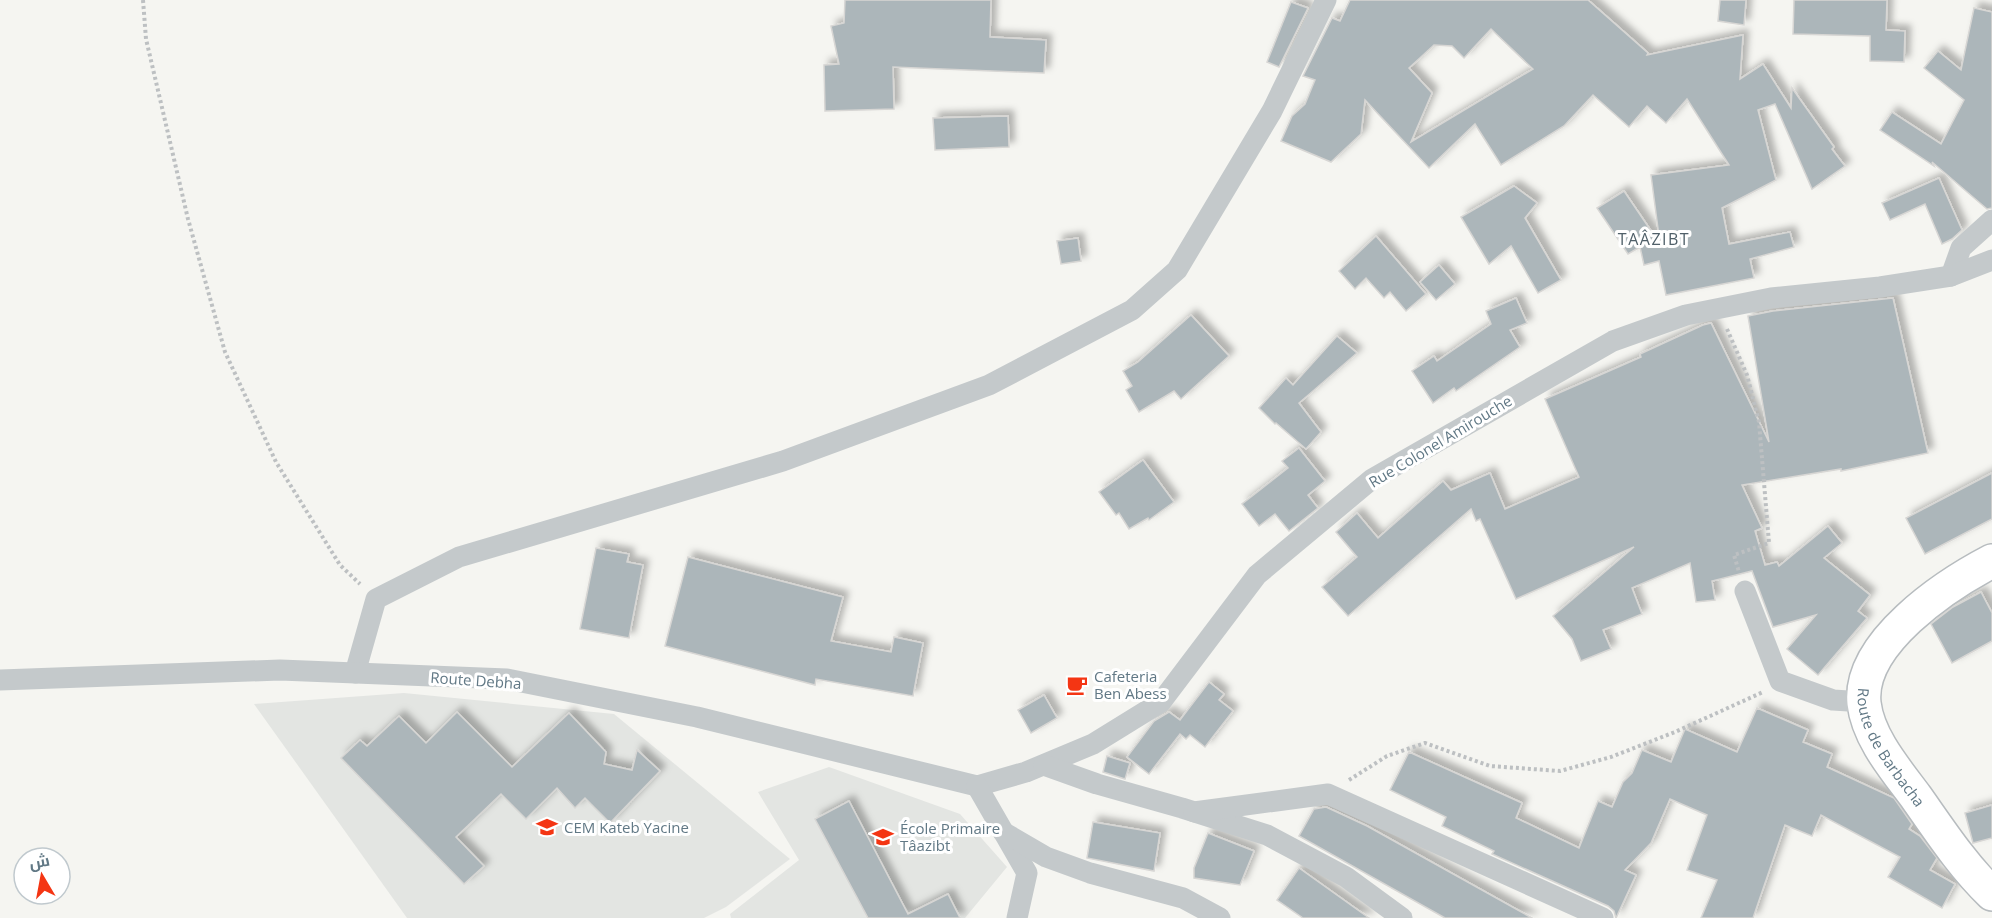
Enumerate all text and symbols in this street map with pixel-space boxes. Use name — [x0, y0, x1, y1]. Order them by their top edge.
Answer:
district label: TAÂZIBT — [1618, 228, 1690, 250]
street label: Rue Colonel Amirouche — [1365, 390, 1515, 492]
place label: Cafeteria Ben Abess — [1094, 666, 1167, 703]
street label: Route Debha — [430, 667, 522, 693]
cafe icon: Cafeteria Ben Abess — [1065, 673, 1089, 697]
street label: Route de Barbacha — [1854, 687, 1930, 811]
school or university icon: CEM Kateb Yacine — [535, 815, 559, 839]
place label: CEM Kateb Yacine — [564, 817, 689, 837]
place label: École Primaire Tâazibt — [900, 818, 1000, 855]
school or university icon: École Primaire Tâazibt — [871, 825, 895, 849]
north arrow — [12, 846, 72, 906]
text: ش — [27, 849, 51, 874]

